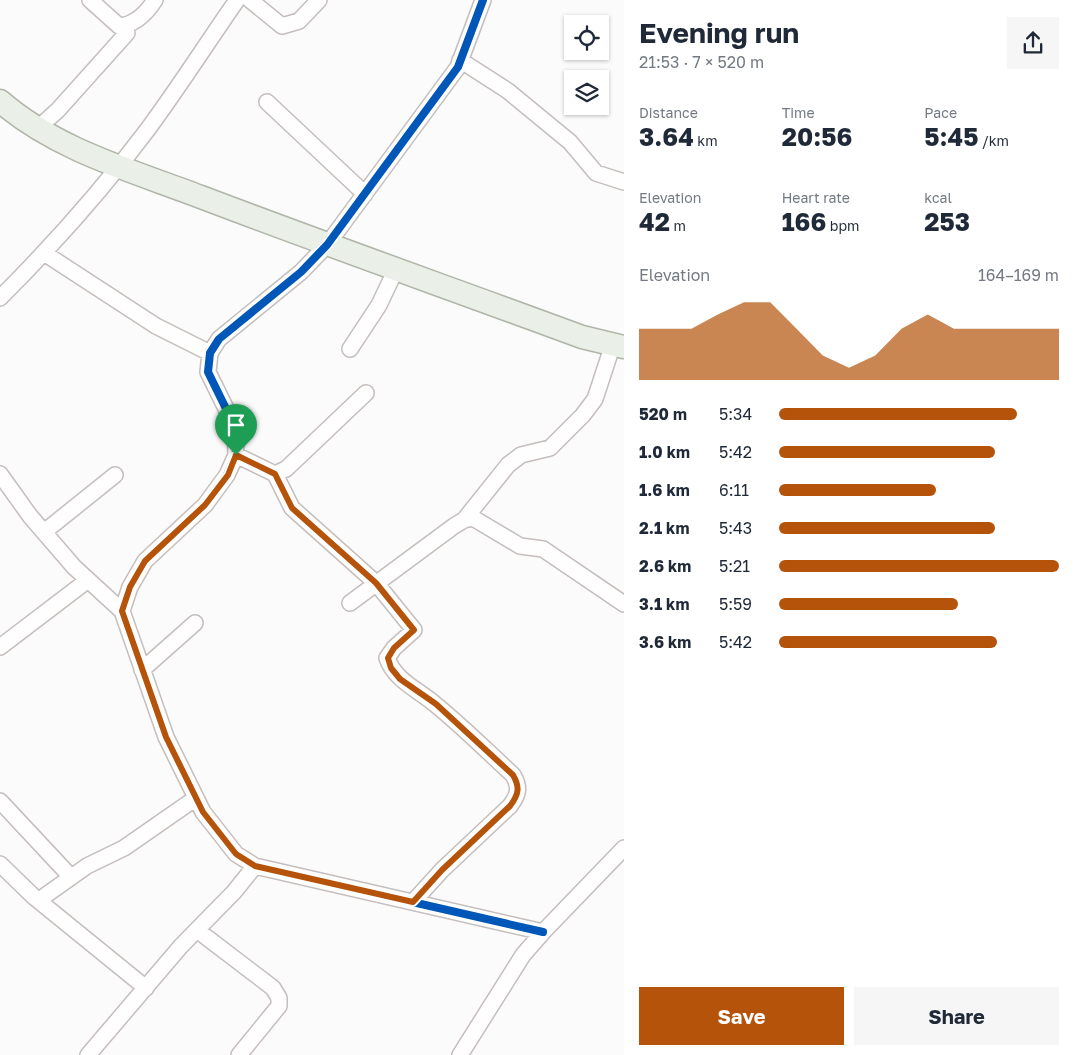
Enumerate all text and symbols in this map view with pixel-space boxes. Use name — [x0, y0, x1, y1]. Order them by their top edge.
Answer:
map controls — [564, 15, 609, 115]
button: locate — [564, 15, 609, 60]
text: Evening run — [639, 16, 799, 49]
button: share — [1007, 17, 1059, 69]
text: 21:53 · 7 × 520 m — [639, 52, 764, 72]
button: layers — [564, 70, 609, 115]
text: Distance — [639, 104, 698, 121]
text: Time — [782, 104, 815, 121]
text: Pace — [924, 104, 957, 121]
text: 3.64 — [639, 121, 694, 152]
text: 20:56 — [782, 121, 852, 152]
text: 5:45 — [924, 121, 978, 152]
text: km — [694, 132, 718, 149]
text: /km — [978, 132, 1009, 149]
text: Elevation — [639, 189, 701, 206]
text: Heart rate — [782, 189, 850, 206]
text: kcal — [924, 189, 952, 206]
text: 42 — [639, 206, 670, 237]
text: 166 — [782, 206, 826, 237]
text: 253 — [924, 206, 970, 237]
text: m — [670, 217, 686, 234]
text: bpm — [826, 217, 859, 234]
text: Elevation — [639, 265, 710, 285]
text: 164–169 m — [978, 265, 1059, 285]
pin — [215, 404, 257, 455]
text: 520 m — [639, 404, 687, 424]
text: 5:34 — [719, 404, 752, 424]
icon: arrive — [222, 411, 250, 439]
text: 1.0 km — [639, 442, 690, 462]
text: 5:42 — [719, 442, 752, 462]
text: 1.6 km — [639, 480, 690, 500]
text: 6:11 — [719, 480, 749, 500]
text: 2.1 km — [639, 518, 689, 538]
text: 5:43 — [719, 518, 752, 538]
text: 2.6 km — [639, 556, 691, 576]
text: 5:21 — [719, 556, 750, 576]
text: 3.1 km — [639, 594, 689, 614]
text: 5:59 — [719, 594, 752, 614]
text: 3.6 km — [639, 632, 691, 652]
text: 5:42 — [719, 632, 752, 652]
button: Save — [639, 987, 844, 1045]
button: Share — [854, 987, 1059, 1045]

